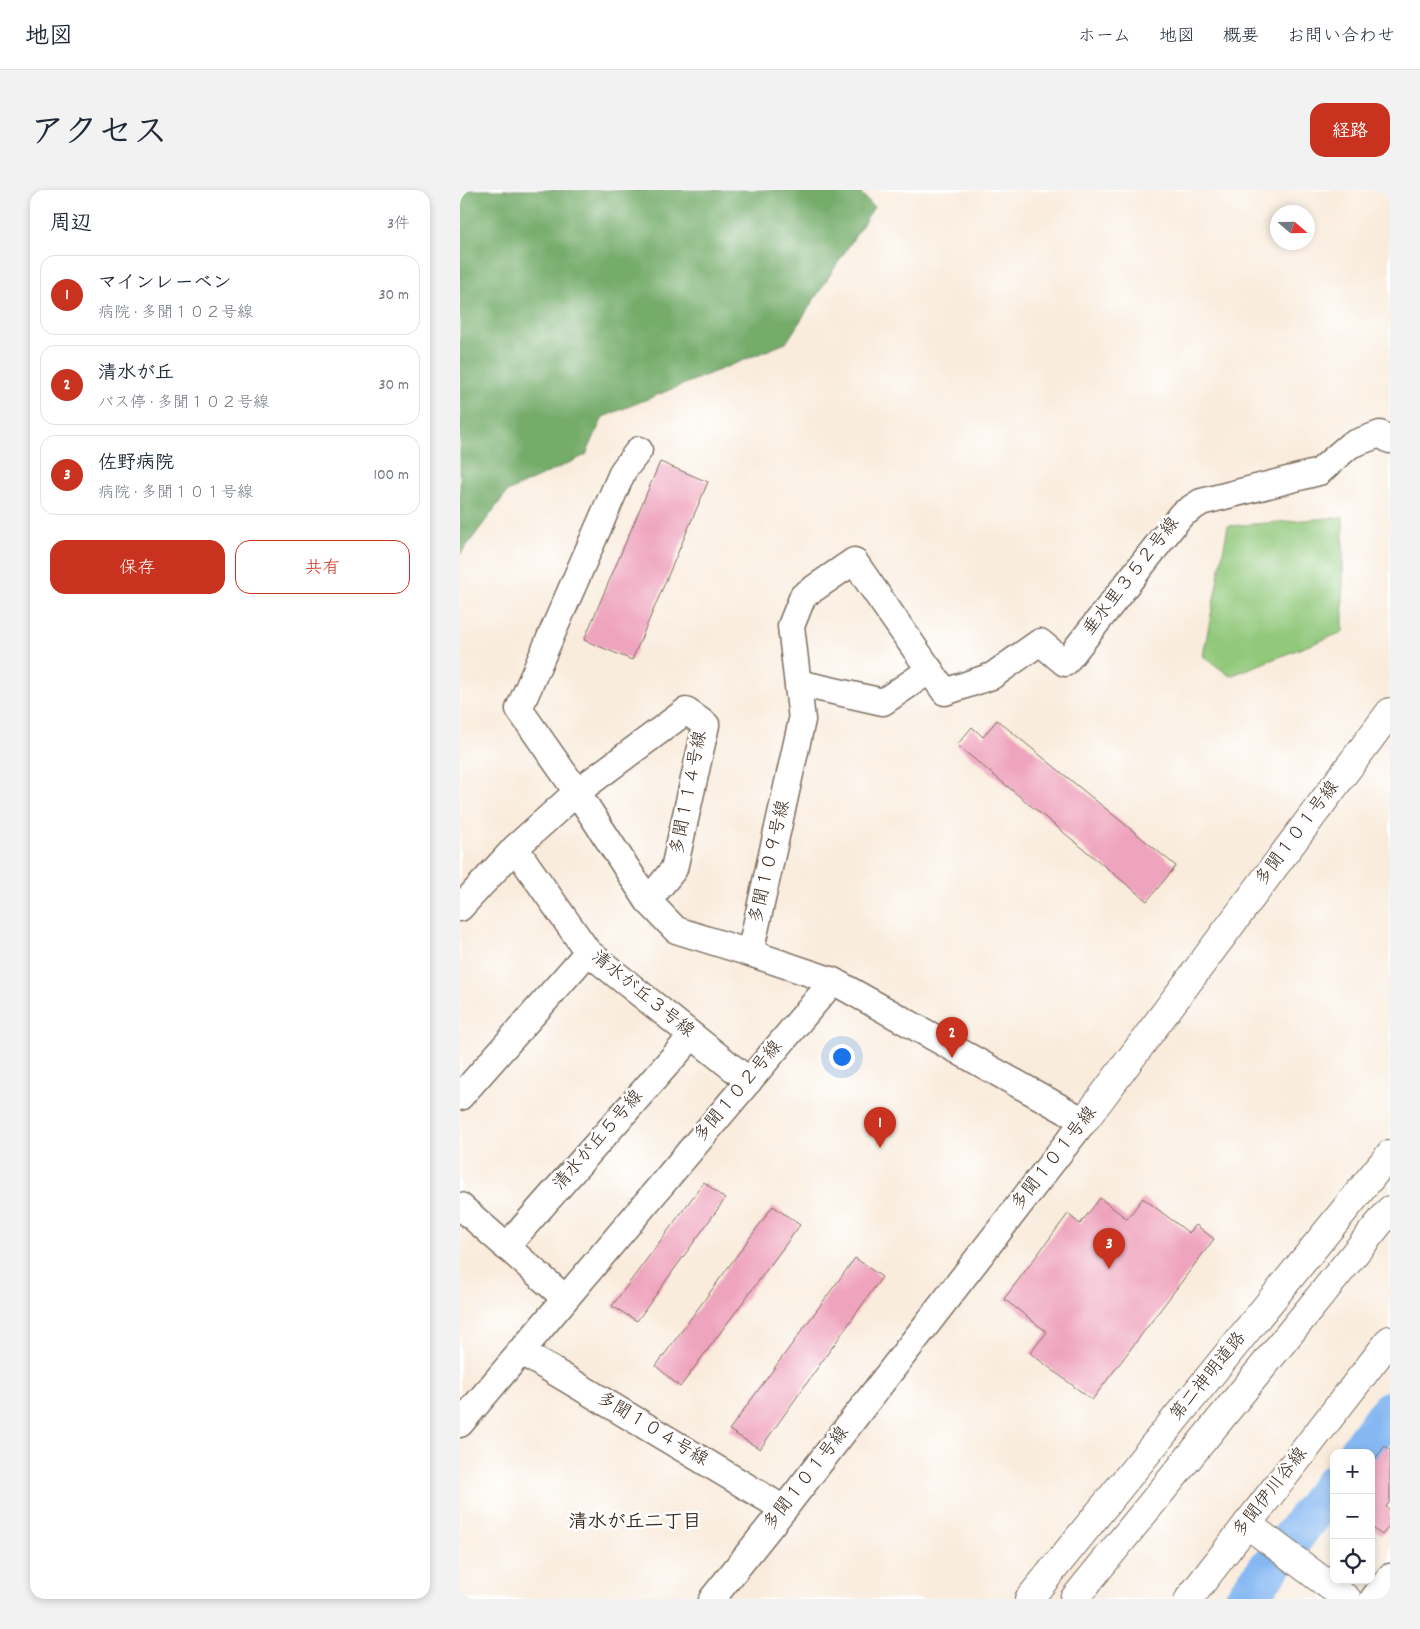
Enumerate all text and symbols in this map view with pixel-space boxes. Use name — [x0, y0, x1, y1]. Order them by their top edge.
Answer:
text: 地図 — [25, 21, 73, 55]
text: ホーム — [1078, 25, 1131, 50]
text: 地図 — [1159, 25, 1195, 50]
text: 概要 — [1223, 25, 1259, 50]
text: お問い合わせ — [1287, 25, 1395, 50]
button: 経路 — [1310, 103, 1390, 157]
text: アクセス — [30, 110, 168, 160]
north arrow — [1270, 205, 1315, 250]
text: 周辺 — [50, 210, 92, 240]
text: 3件 — [387, 213, 410, 236]
text: マインレーベン — [98, 271, 231, 298]
text: 1 — [65, 284, 69, 307]
text: 30 m — [379, 284, 409, 307]
text: 病院 · 多聞１０２号線 — [98, 302, 253, 325]
text: 清水が丘 — [98, 361, 174, 388]
text: 2 — [64, 374, 71, 397]
text: 30 m — [379, 374, 409, 397]
text: バス停 · 多聞１０２号線 — [98, 392, 269, 415]
text: 佐野病院 — [98, 451, 174, 478]
text: 3 — [63, 464, 71, 487]
text: 100 m — [373, 464, 409, 487]
text: 病院 · 多聞１０１号線 — [98, 482, 253, 505]
street label: 垂水里３５２号線 — [1078, 513, 1186, 641]
button: 保存 — [50, 540, 225, 594]
button: 共有 — [235, 540, 410, 594]
street label: 多聞１１４号線 — [666, 729, 714, 857]
street label: 多聞１０１号線 — [1250, 776, 1346, 892]
street label: 多聞１０９号線 — [745, 798, 797, 926]
street label: 清水が丘３号線 — [585, 946, 699, 1044]
pin: 2 — [936, 1017, 968, 1058]
street label: 多聞１０２号線 — [689, 1036, 789, 1148]
your location — [829, 1044, 855, 1070]
street label: 清水が丘５号線 — [548, 1085, 650, 1197]
street label: 多聞１０１号線 — [1006, 1102, 1104, 1216]
pin: 1 — [864, 1107, 896, 1148]
pin: 3 — [1093, 1228, 1125, 1269]
street label: 第二神明道路 — [1165, 1327, 1253, 1427]
street label: 多聞１０４号線 — [592, 1387, 712, 1473]
street label: 多聞１０１号線 — [758, 1422, 856, 1536]
street label: 多聞伊川谷線 — [1228, 1443, 1314, 1543]
map controls — [1330, 1449, 1375, 1584]
button: + — [1330, 1449, 1375, 1494]
button: − — [1330, 1494, 1375, 1539]
district label: 清水が丘二丁目 — [568, 1510, 702, 1537]
button: locate — [1330, 1539, 1375, 1584]

